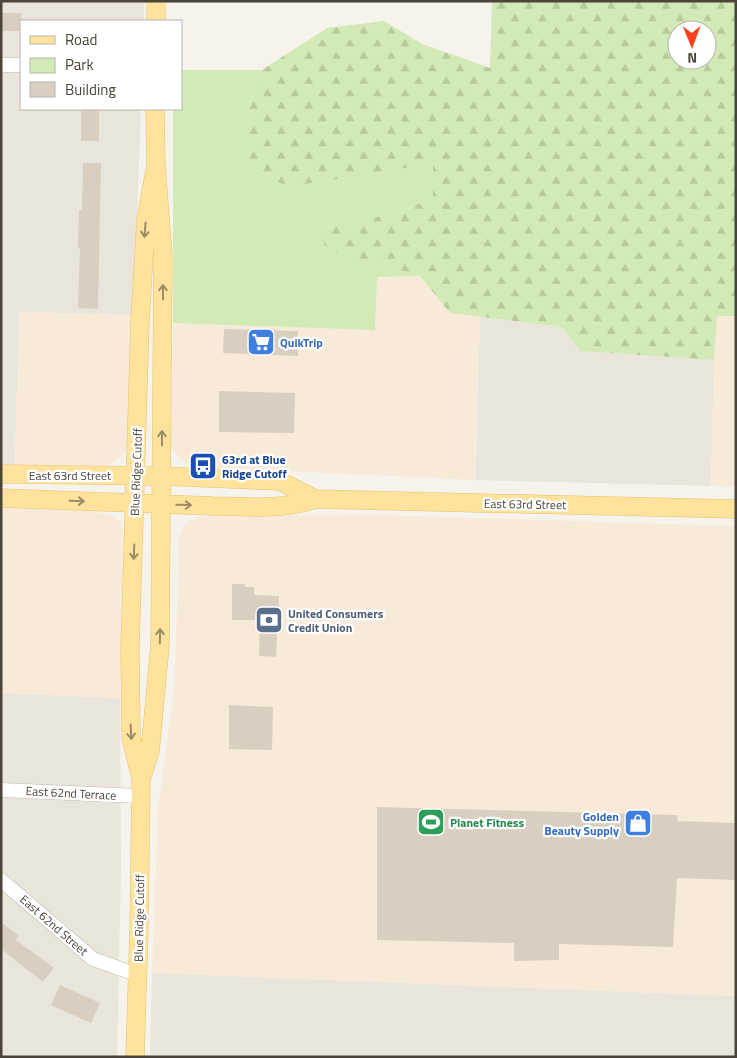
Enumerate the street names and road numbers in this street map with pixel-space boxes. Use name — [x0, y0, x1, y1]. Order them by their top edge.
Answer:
street label: Blue Ridge Cutoff — [125, 428, 147, 516]
street label: East 63rd Street — [29, 466, 112, 485]
street label: East 63rd Street — [484, 494, 567, 514]
street label: East 62nd Terrace — [25, 781, 117, 805]
street label: Blue Ridge Cutoff — [129, 874, 149, 962]
street label: East 62nd Street — [16, 890, 93, 961]

